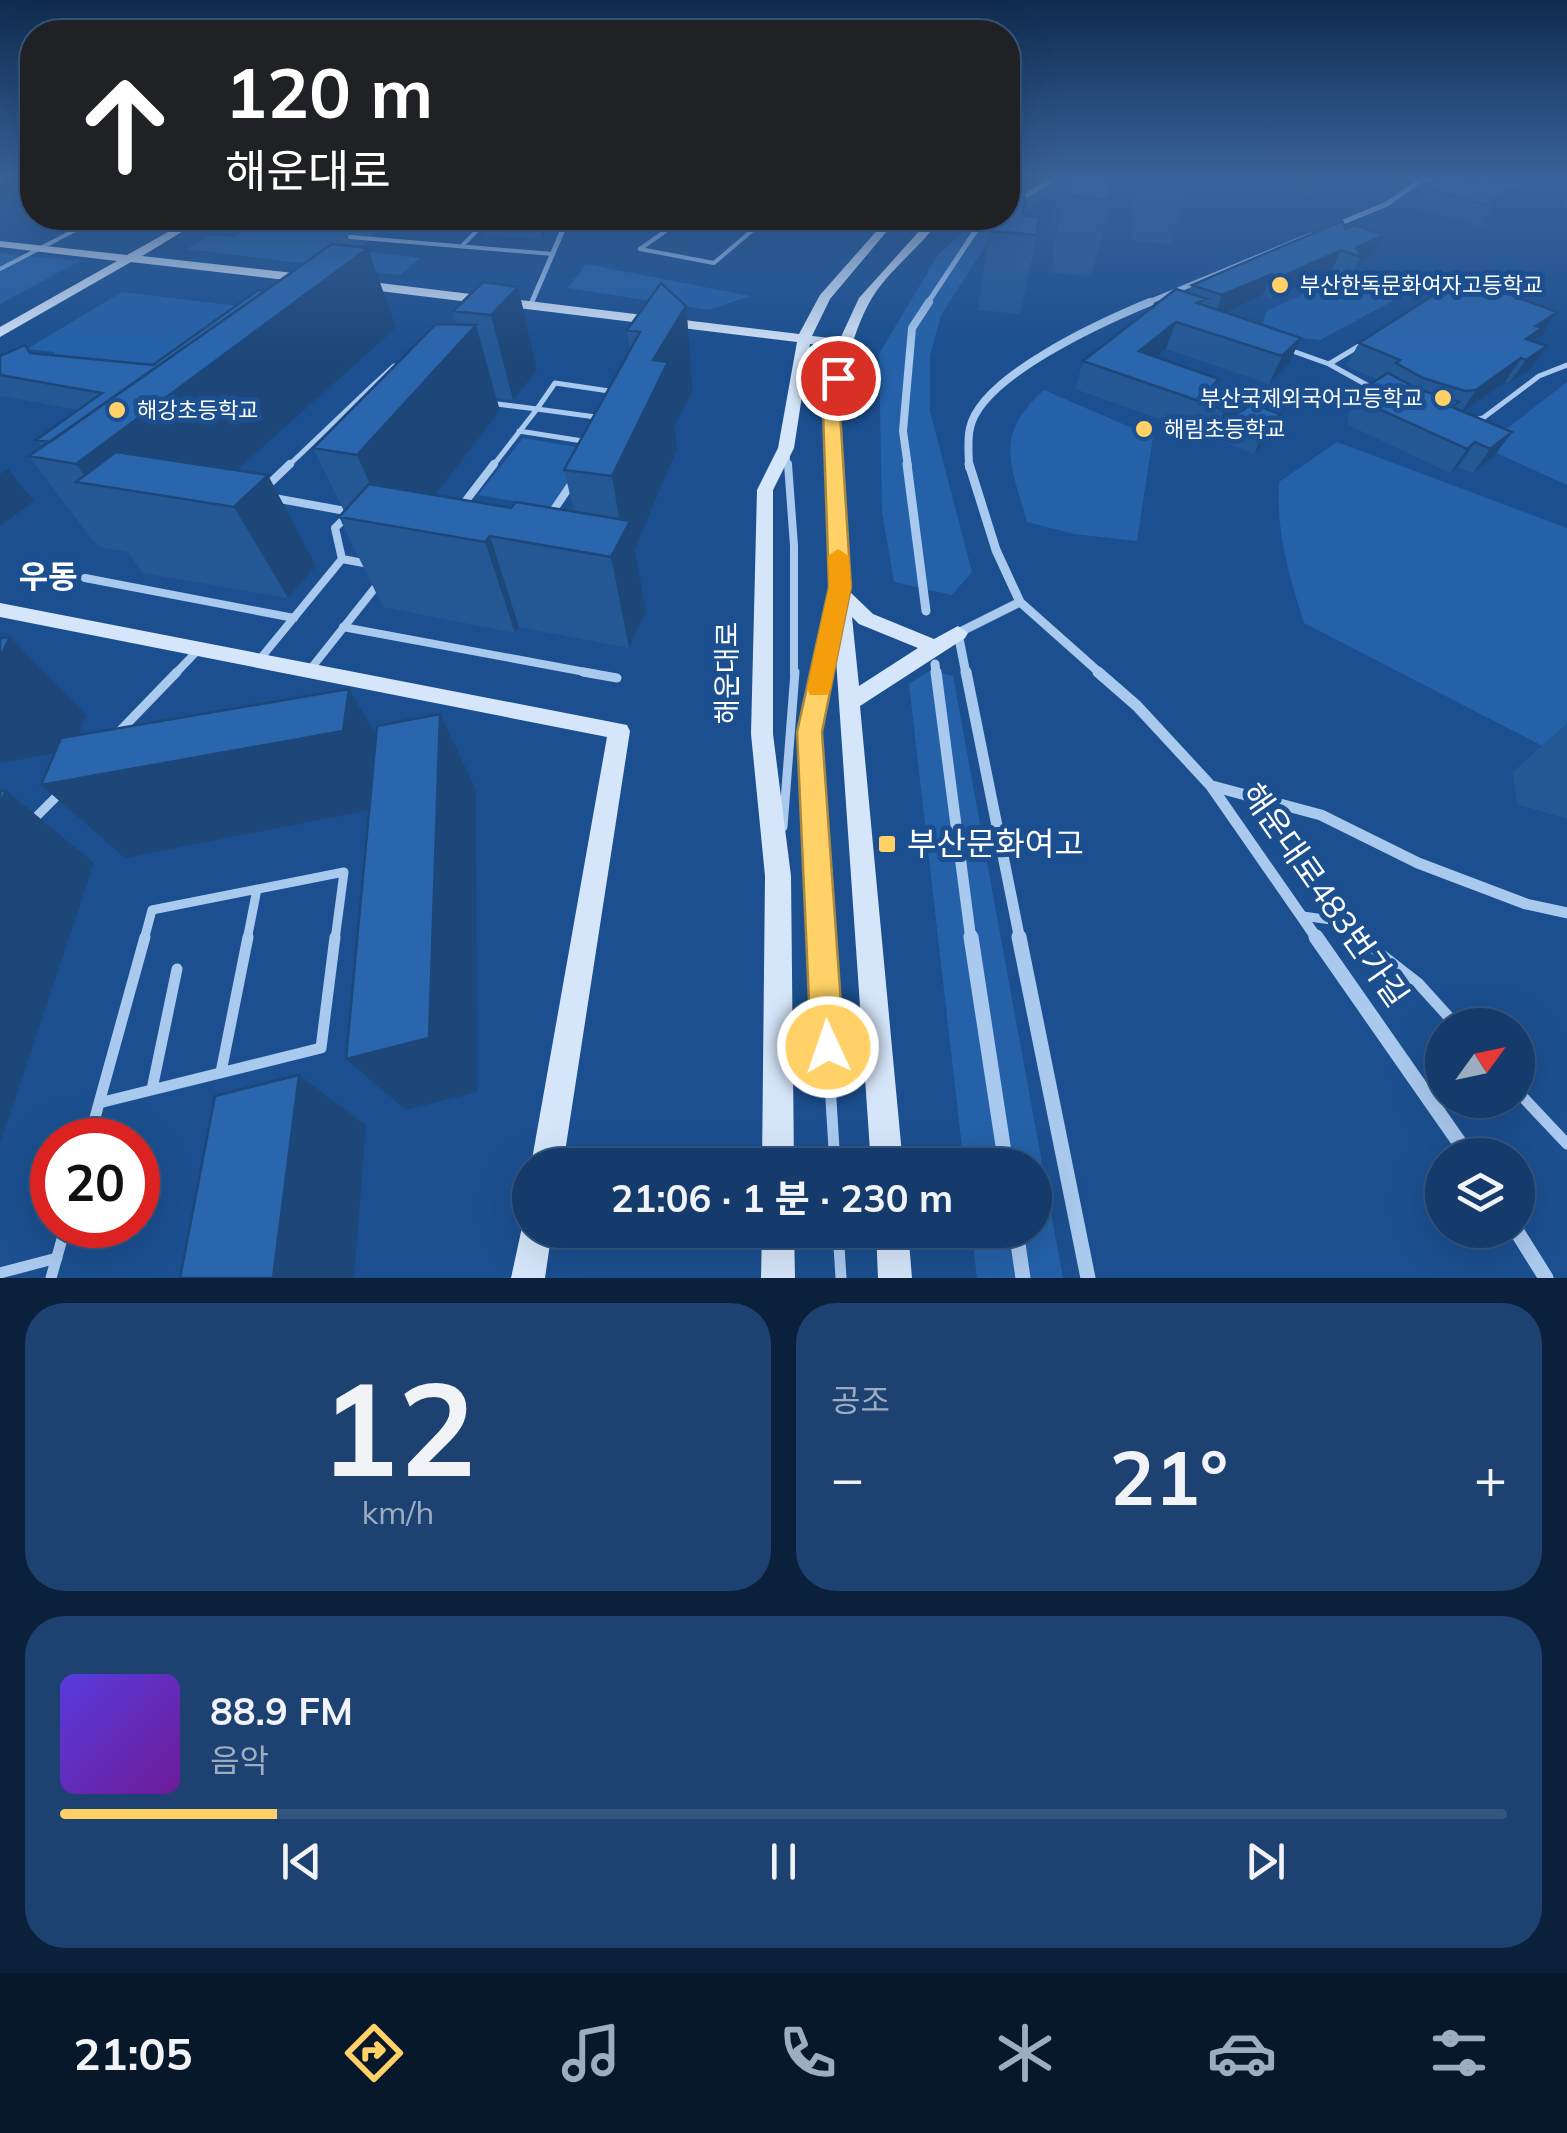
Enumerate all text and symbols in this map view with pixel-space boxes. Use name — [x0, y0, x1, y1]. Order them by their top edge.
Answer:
text: 120 m — [225, 48, 433, 136]
icon: ahead — [60, 60, 190, 190]
text: 해운대로 — [225, 142, 391, 198]
place label: 부산한독문화여자고등학교 — [1300, 271, 1543, 299]
marker: 부산한독문화여자고등학교 — [1269, 274, 1291, 296]
pin — [796, 336, 881, 421]
icon: arrive — [811, 351, 866, 406]
place label: 부산국제외국어고등학교 — [1200, 384, 1423, 412]
marker: 부산국제외국어고등학교 — [1432, 387, 1454, 409]
place label: 해강초등학교 — [137, 396, 258, 424]
marker: 해강초등학교 — [106, 399, 128, 421]
place label: 해림초등학교 — [1164, 415, 1285, 443]
marker: 해림초등학교 — [1133, 418, 1155, 440]
district label: 우동 — [19, 556, 77, 596]
street label: 해운대로 — [709, 621, 744, 725]
street label: 해운대로483번가길 — [1234, 775, 1418, 1014]
place label: 부산문화여고 — [907, 823, 1084, 863]
marker: 부산문화여고 — [876, 833, 898, 855]
position arrow — [776, 995, 880, 1099]
north arrow — [1425, 1008, 1535, 1118]
map controls — [1425, 1008, 1535, 1248]
speed limit sign: 20 — [30, 1118, 160, 1248]
button: layers — [1425, 1138, 1535, 1248]
text: 21:06 · 1 분 · 230 m — [611, 1174, 953, 1222]
text: 12 — [320, 1345, 476, 1509]
text: 공조 — [831, 1380, 890, 1420]
text: 21° — [1110, 1430, 1228, 1524]
text: − — [831, 1443, 864, 1512]
text: + — [1474, 1443, 1507, 1512]
text: km/h — [362, 1492, 434, 1532]
text: 88.9 FM — [210, 1687, 353, 1735]
text: 음악 — [210, 1740, 269, 1780]
icon: previous — [274, 1834, 329, 1889]
icon: pause — [756, 1834, 811, 1889]
icon: next — [1238, 1834, 1293, 1889]
icon: directions — [339, 2018, 409, 2088]
icon: music — [556, 2018, 626, 2088]
icon: phone — [773, 2018, 843, 2088]
icon: climate — [990, 2018, 1060, 2088]
icon: car — [1207, 2018, 1277, 2088]
icon: filters — [1424, 2018, 1494, 2088]
text: 21:05 — [73, 2025, 193, 2081]

